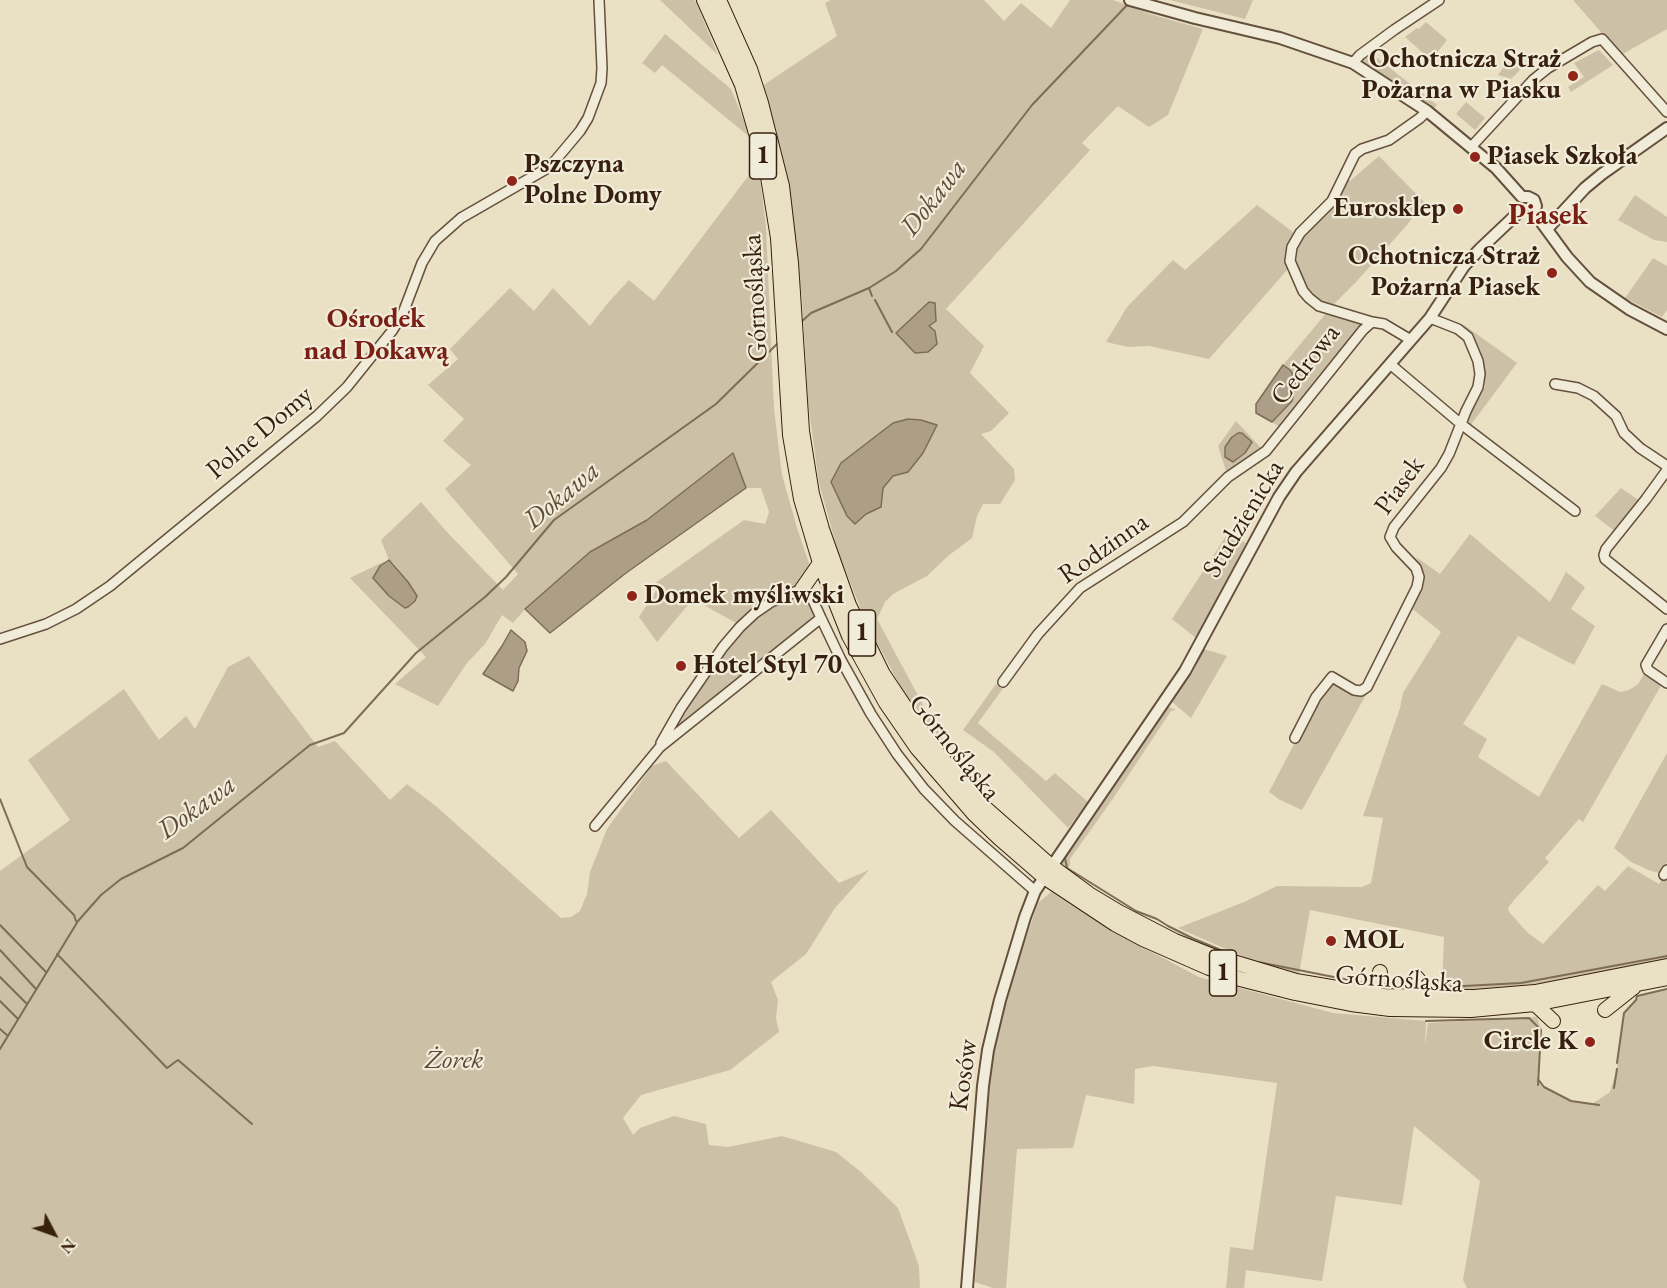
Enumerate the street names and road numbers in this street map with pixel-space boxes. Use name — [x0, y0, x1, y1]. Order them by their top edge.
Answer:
road number: 1 — [750, 133, 777, 179]
street label: Górnośląska — [736, 233, 776, 363]
street label: Cedrowa — [1264, 318, 1348, 412]
street label: Polne Domy — [200, 379, 320, 487]
street label: Piasek — [1368, 451, 1432, 521]
street label: Studzienicka — [1196, 454, 1292, 584]
street label: Rodzinna — [1053, 506, 1155, 592]
road number: 1 — [848, 610, 876, 656]
street label: Górnośląska — [901, 688, 1007, 808]
road number: 1 — [1210, 950, 1236, 996]
street label: Górnośląska — [1334, 959, 1464, 1001]
street label: Kosów — [943, 1037, 985, 1113]

